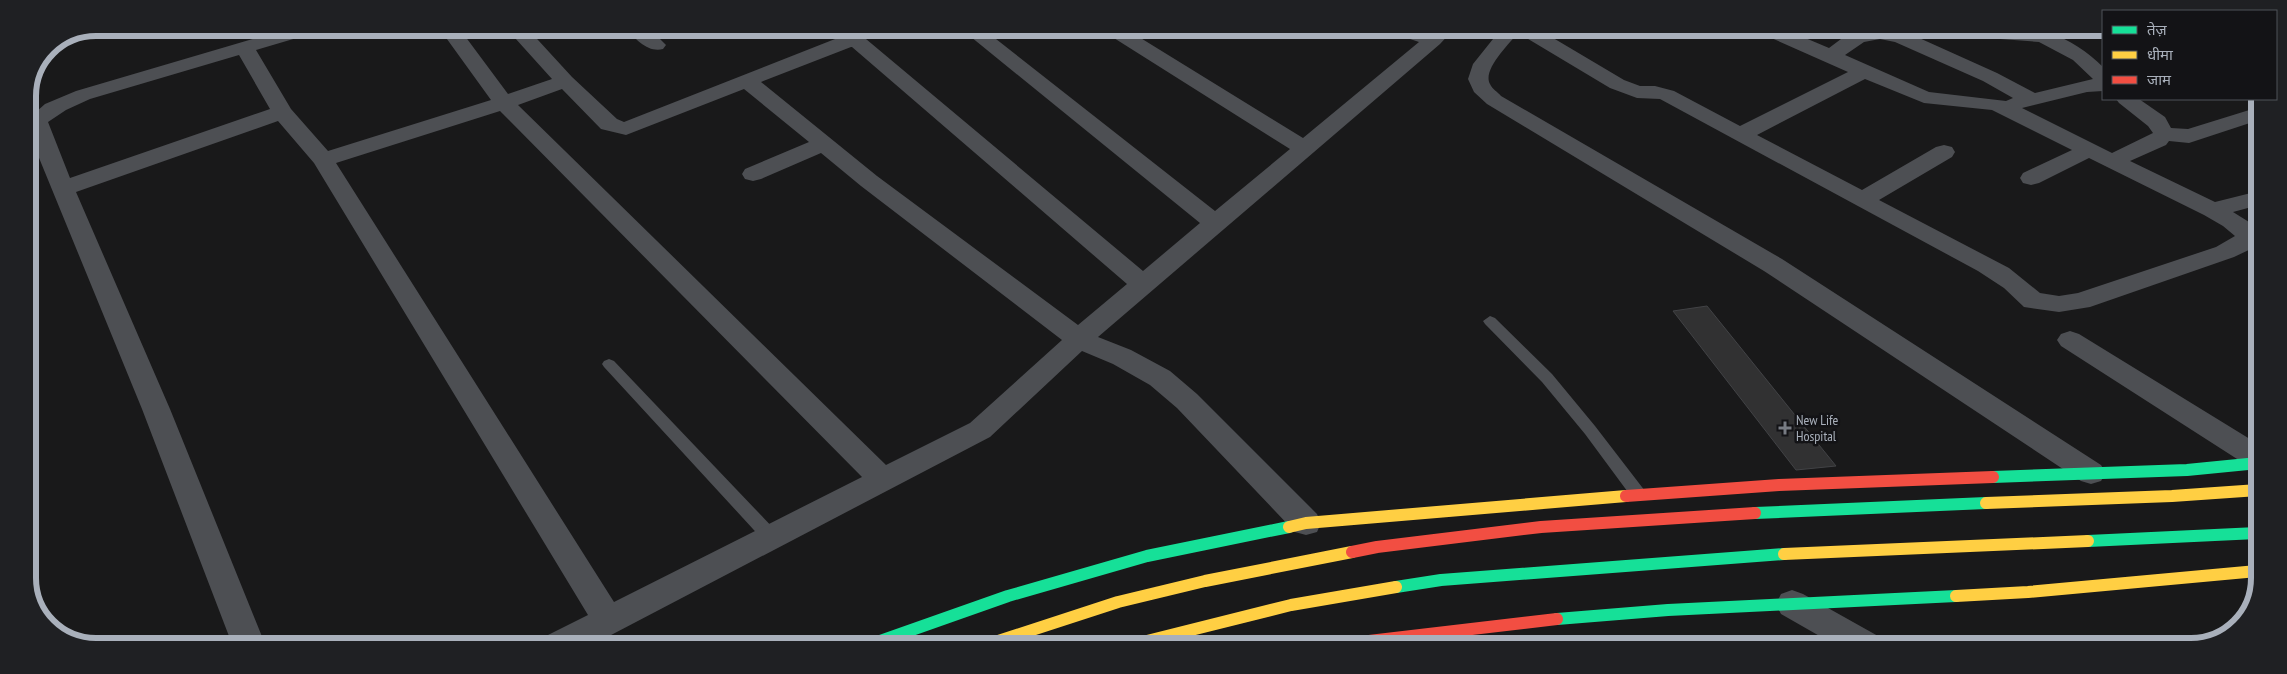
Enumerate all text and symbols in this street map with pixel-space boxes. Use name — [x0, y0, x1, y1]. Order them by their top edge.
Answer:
legend — [2102, 10, 2277, 100]
text: तेज़ — [2147, 20, 2168, 39]
text: धीमा — [2147, 45, 2174, 64]
text: जाम — [2147, 70, 2172, 89]
place label: New Life Hospital — [1796, 411, 1838, 445]
marker: New Life Hospital — [1778, 421, 1792, 435]

